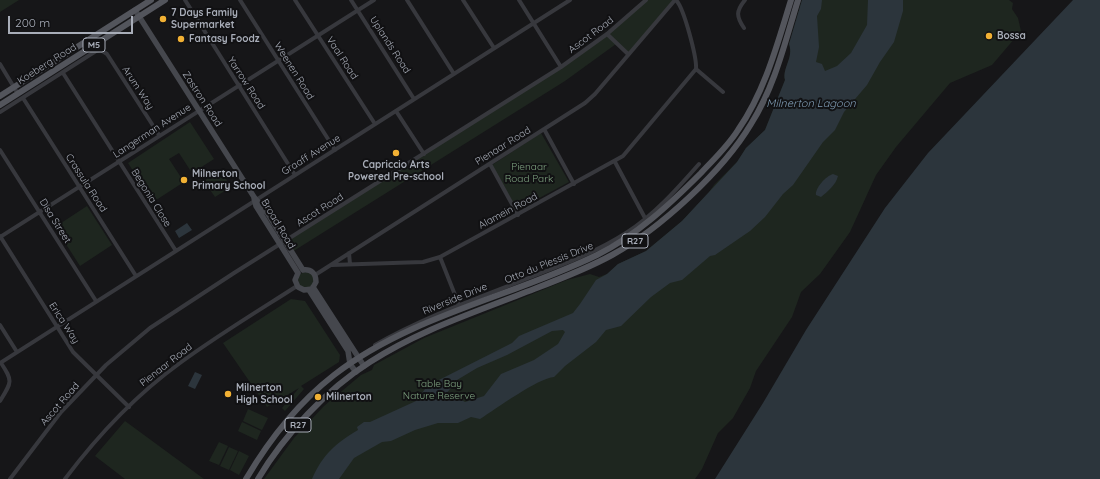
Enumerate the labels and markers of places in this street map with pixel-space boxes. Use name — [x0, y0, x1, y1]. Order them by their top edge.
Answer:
place label: 7 Days Family Supermarket — [171, 7, 238, 30]
marker: 7 Days Family Supermarket — [158, 14, 168, 24]
place label: Bossa — [997, 30, 1026, 42]
marker: Bossa — [984, 31, 994, 41]
place label: Fantasy Foodz — [189, 33, 260, 45]
marker: Fantasy Foodz — [176, 34, 186, 44]
marker: Capriccio Arts Powered Pre-school — [391, 148, 401, 158]
place label: Capriccio Arts Powered Pre-school — [348, 159, 444, 182]
place label: Milnerton Primary School — [192, 168, 265, 192]
marker: Milnerton Primary School — [179, 175, 189, 185]
place label: Milnerton High School — [236, 382, 293, 406]
marker: Milnerton High School — [223, 389, 233, 399]
place label: Milnerton — [326, 391, 372, 403]
marker: Milnerton — [313, 392, 323, 402]

